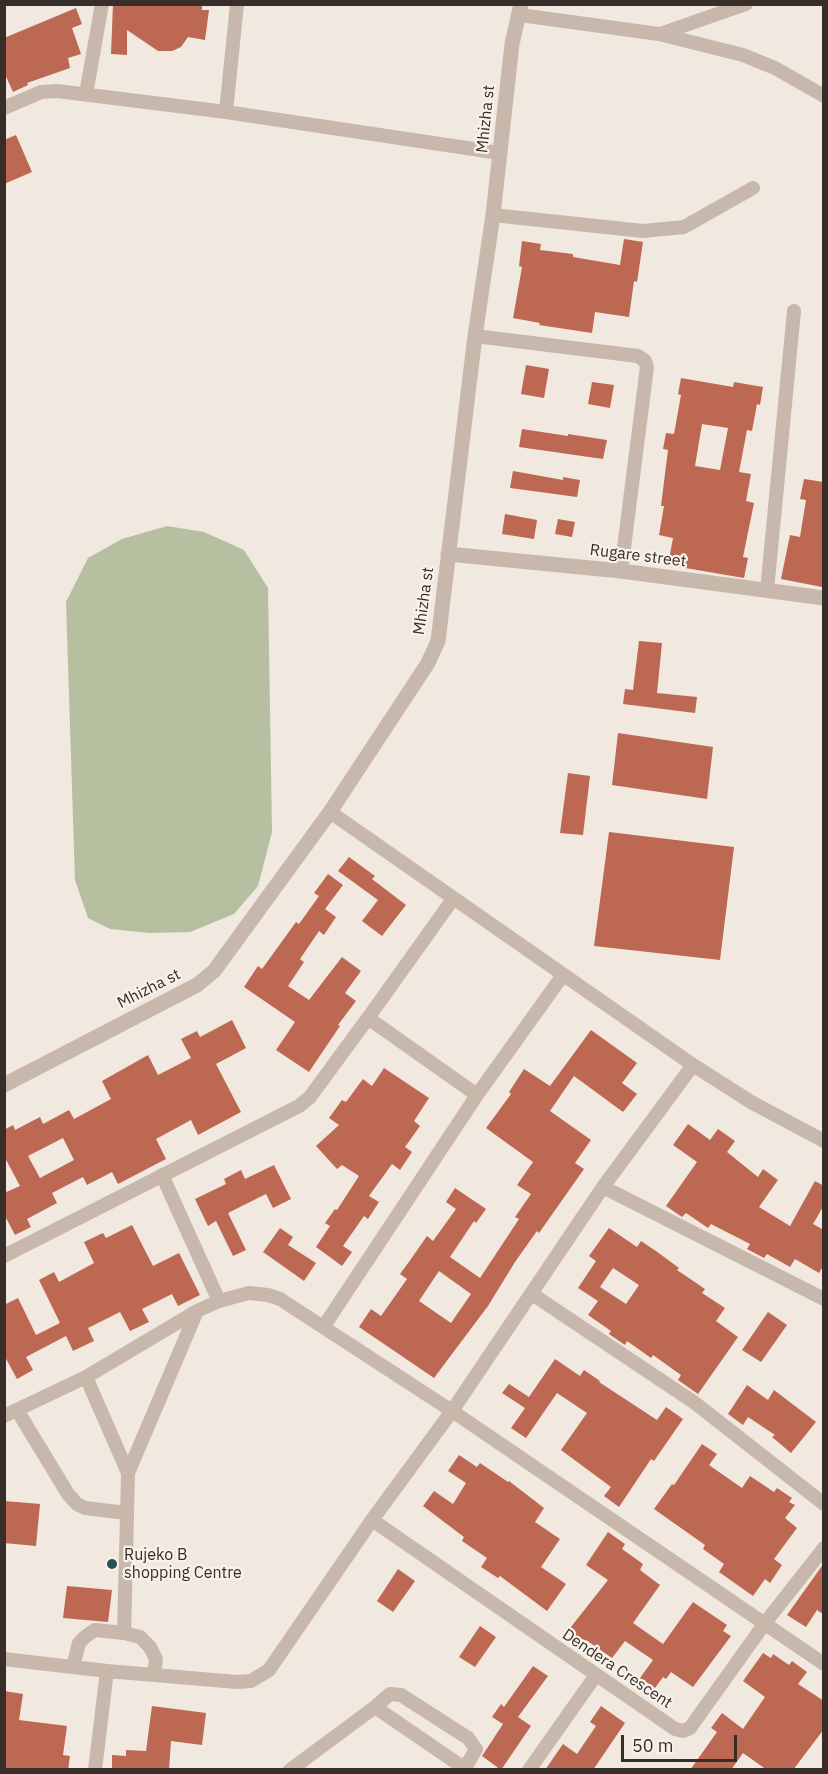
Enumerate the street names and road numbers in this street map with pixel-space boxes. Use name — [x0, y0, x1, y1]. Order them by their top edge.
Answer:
street label: Mhizha st — [473, 84, 499, 154]
street label: Rugare street — [589, 541, 687, 571]
street label: Mhizha st — [410, 566, 438, 636]
street label: Mhizha st — [114, 965, 184, 1013]
street label: Dendera Crescent — [558, 1625, 676, 1713]

